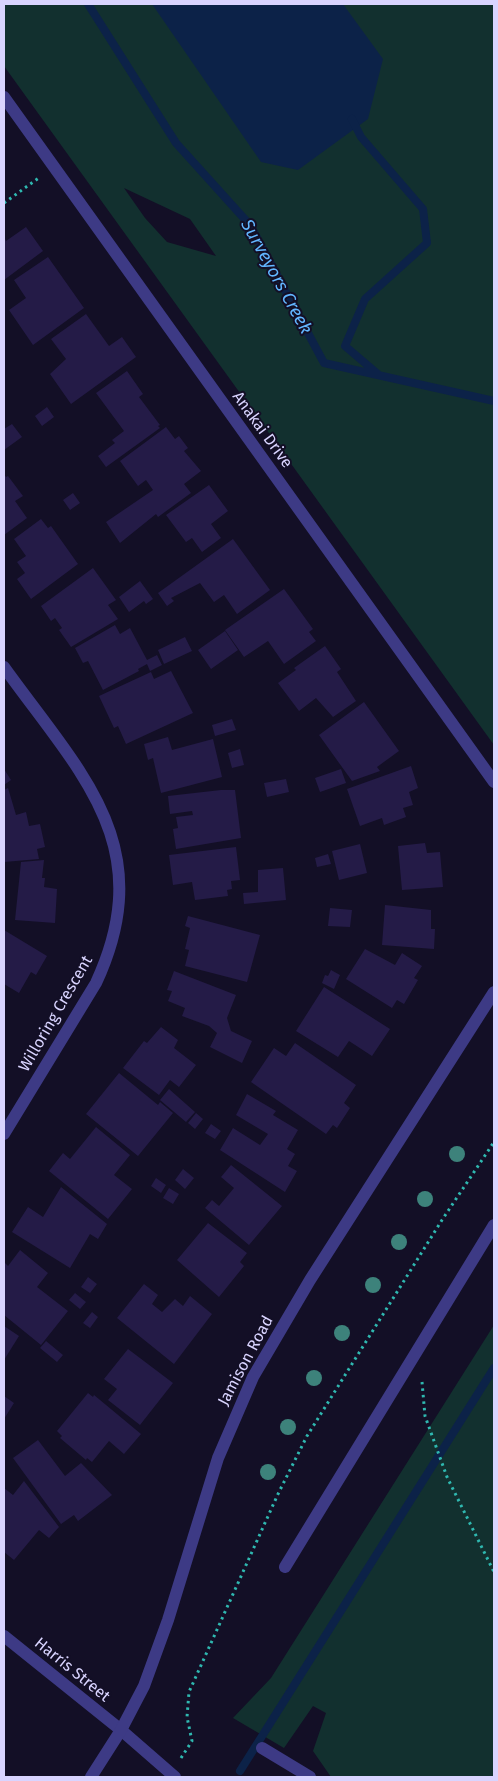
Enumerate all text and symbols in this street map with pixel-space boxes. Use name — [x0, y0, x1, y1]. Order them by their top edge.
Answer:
water label: Surveyors Creek — [236, 216, 316, 338]
street label: Anakai Drive — [228, 388, 296, 472]
street label: Willoring Crescent — [15, 953, 97, 1075]
street label: Jamison Road — [214, 1313, 278, 1409]
street label: Harris Street — [30, 1634, 114, 1706]

